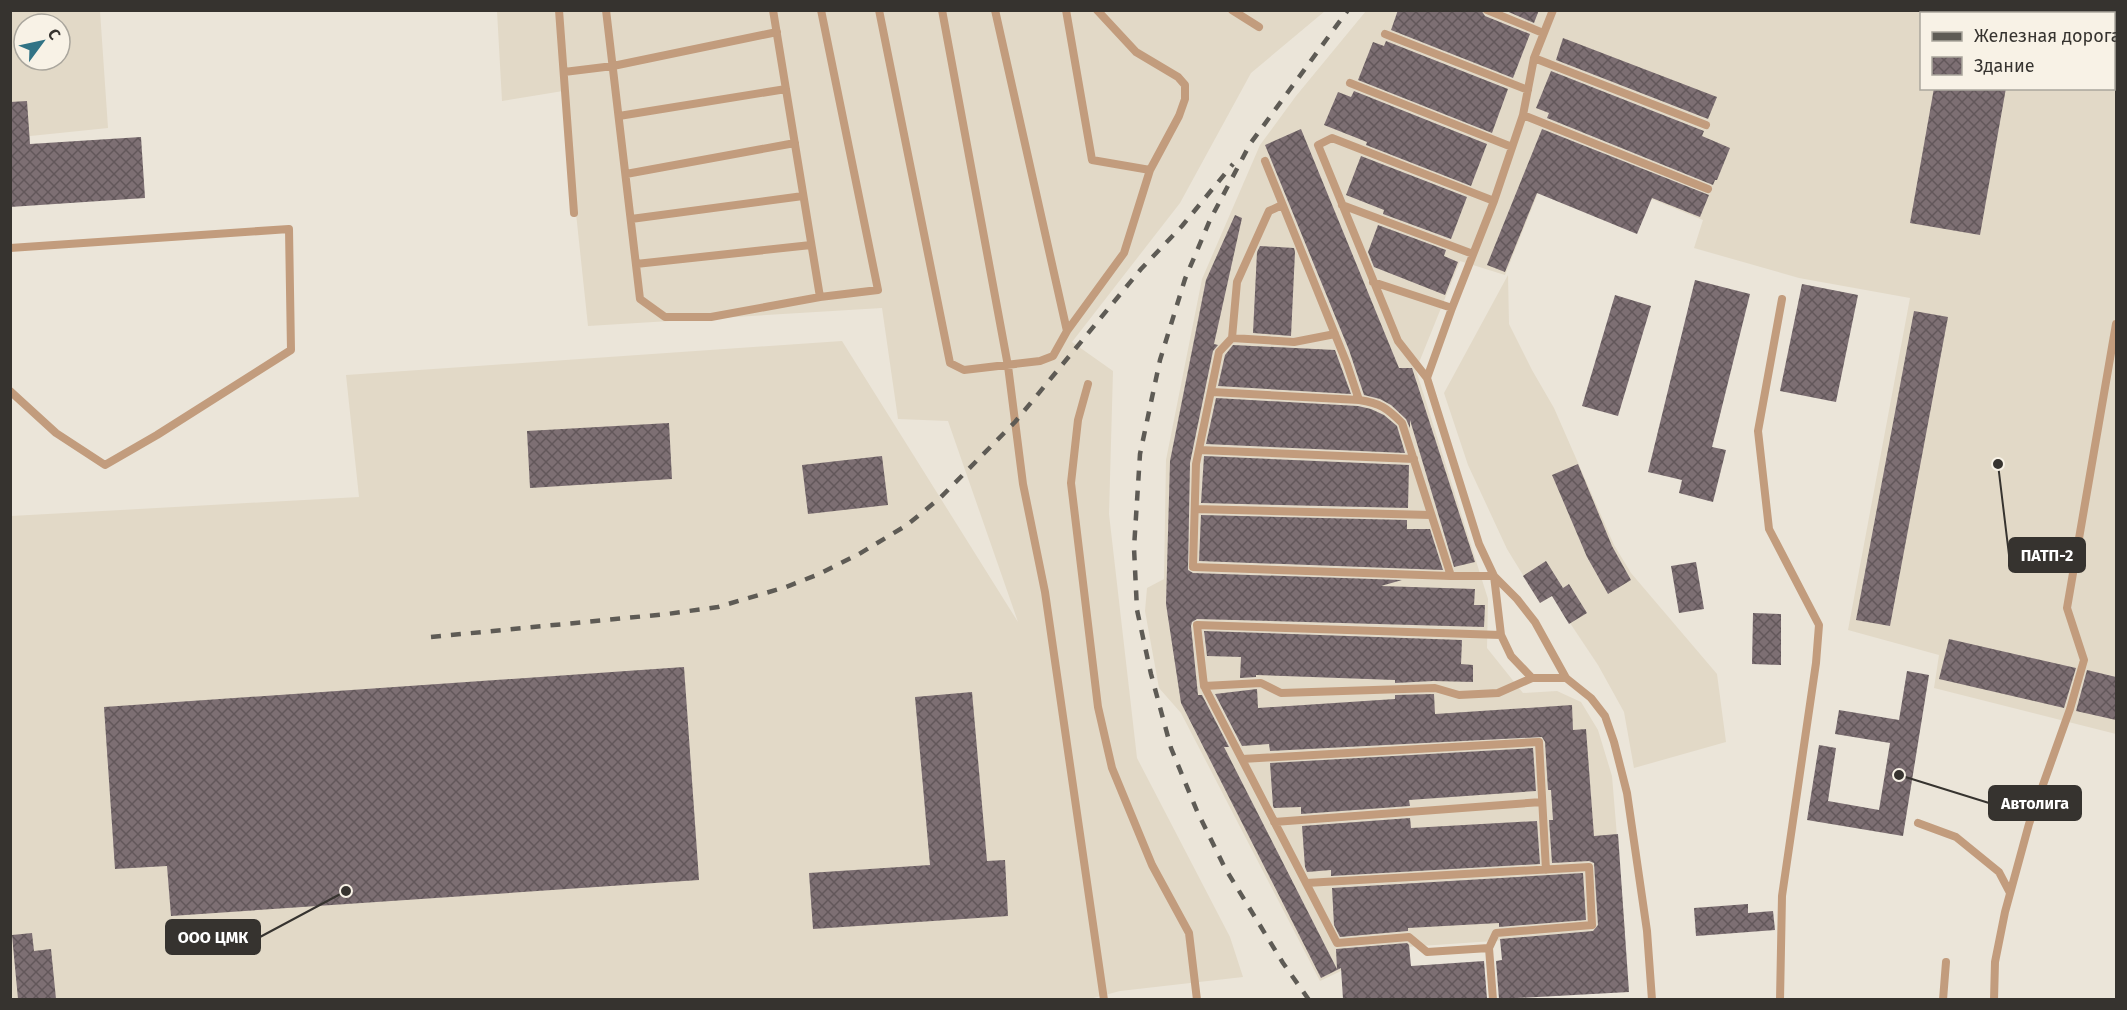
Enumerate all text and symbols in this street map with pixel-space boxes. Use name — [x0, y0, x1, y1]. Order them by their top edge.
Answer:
north arrow — [12, 12, 72, 72]
legend — [1920, 12, 2115, 90]
text: С — [44, 25, 65, 44]
text: Железная дорога — [1974, 25, 2121, 47]
text: Здание — [1974, 55, 2035, 77]
callout: ПАТП-2 — [2009, 538, 2085, 572]
text: ПАТП-2 — [2021, 546, 2073, 565]
callout: Автолига — [1989, 786, 2081, 820]
text: Автолига — [2000, 794, 2069, 813]
callout: ООО ЦМК — [166, 920, 260, 954]
text: ООО ЦМК — [178, 928, 249, 947]

